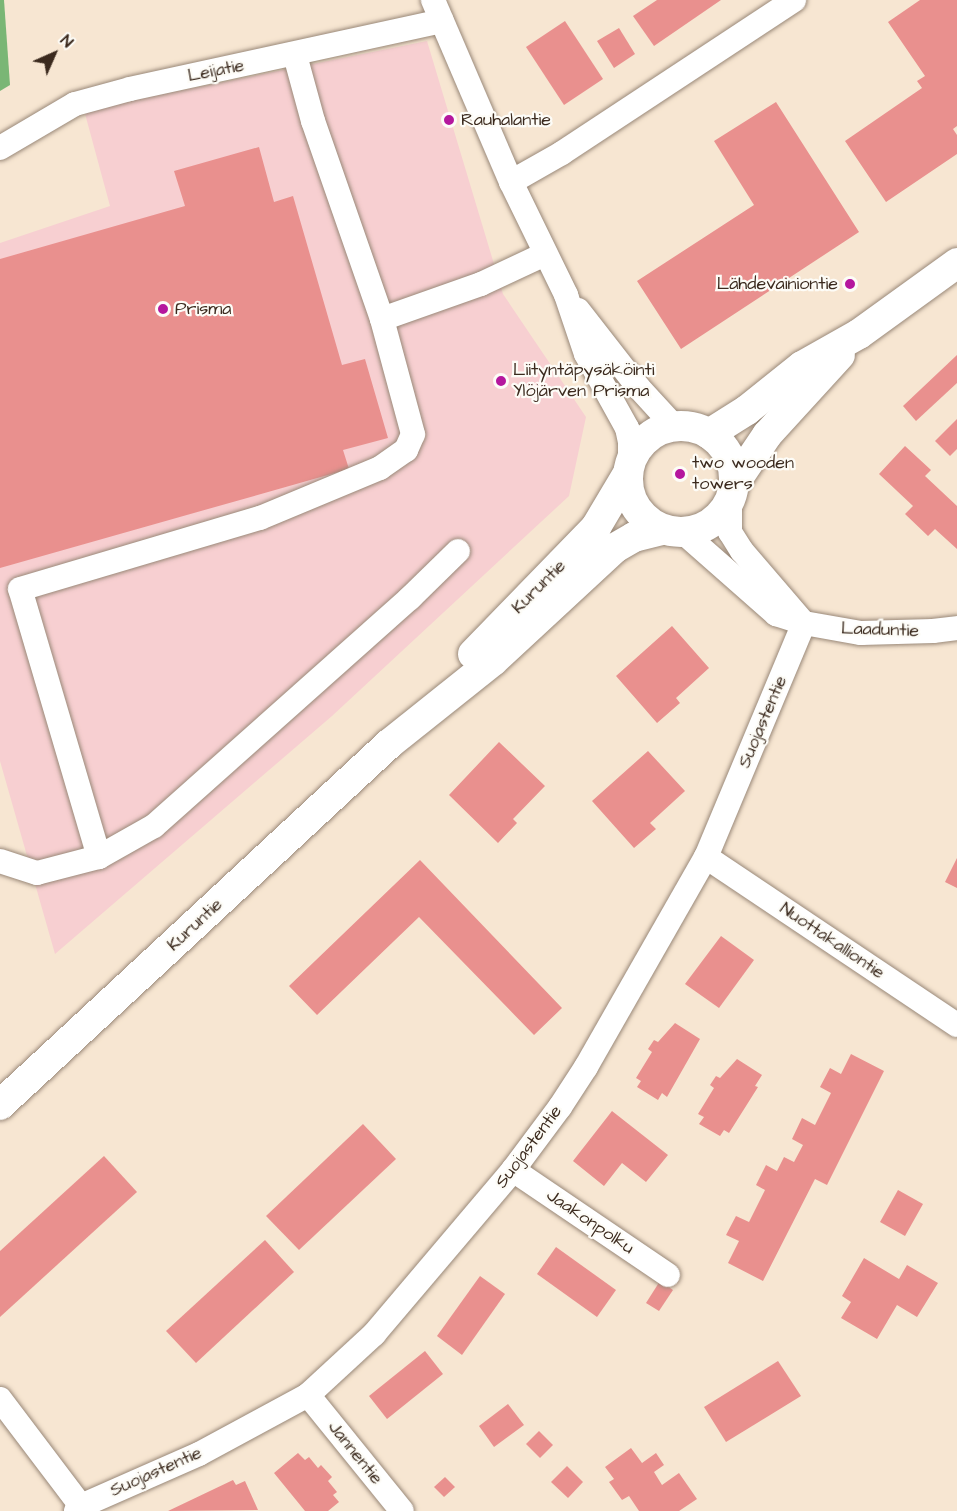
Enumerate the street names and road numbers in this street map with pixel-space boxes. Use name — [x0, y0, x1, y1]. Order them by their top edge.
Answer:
street label: Leijatie — [186, 55, 246, 87]
street label: Kuruntie — [507, 555, 571, 619]
street label: Laaduntie — [841, 618, 919, 642]
street label: Suojastentie — [734, 673, 792, 771]
street label: Kuruntie — [163, 894, 227, 956]
street label: Nuottakalliontie — [776, 898, 888, 984]
street label: Suojastentie — [491, 1101, 567, 1193]
street label: Jaakonpolku — [542, 1185, 638, 1259]
street label: Jannentie — [323, 1417, 387, 1489]
street label: Suojastentie — [107, 1442, 205, 1502]

